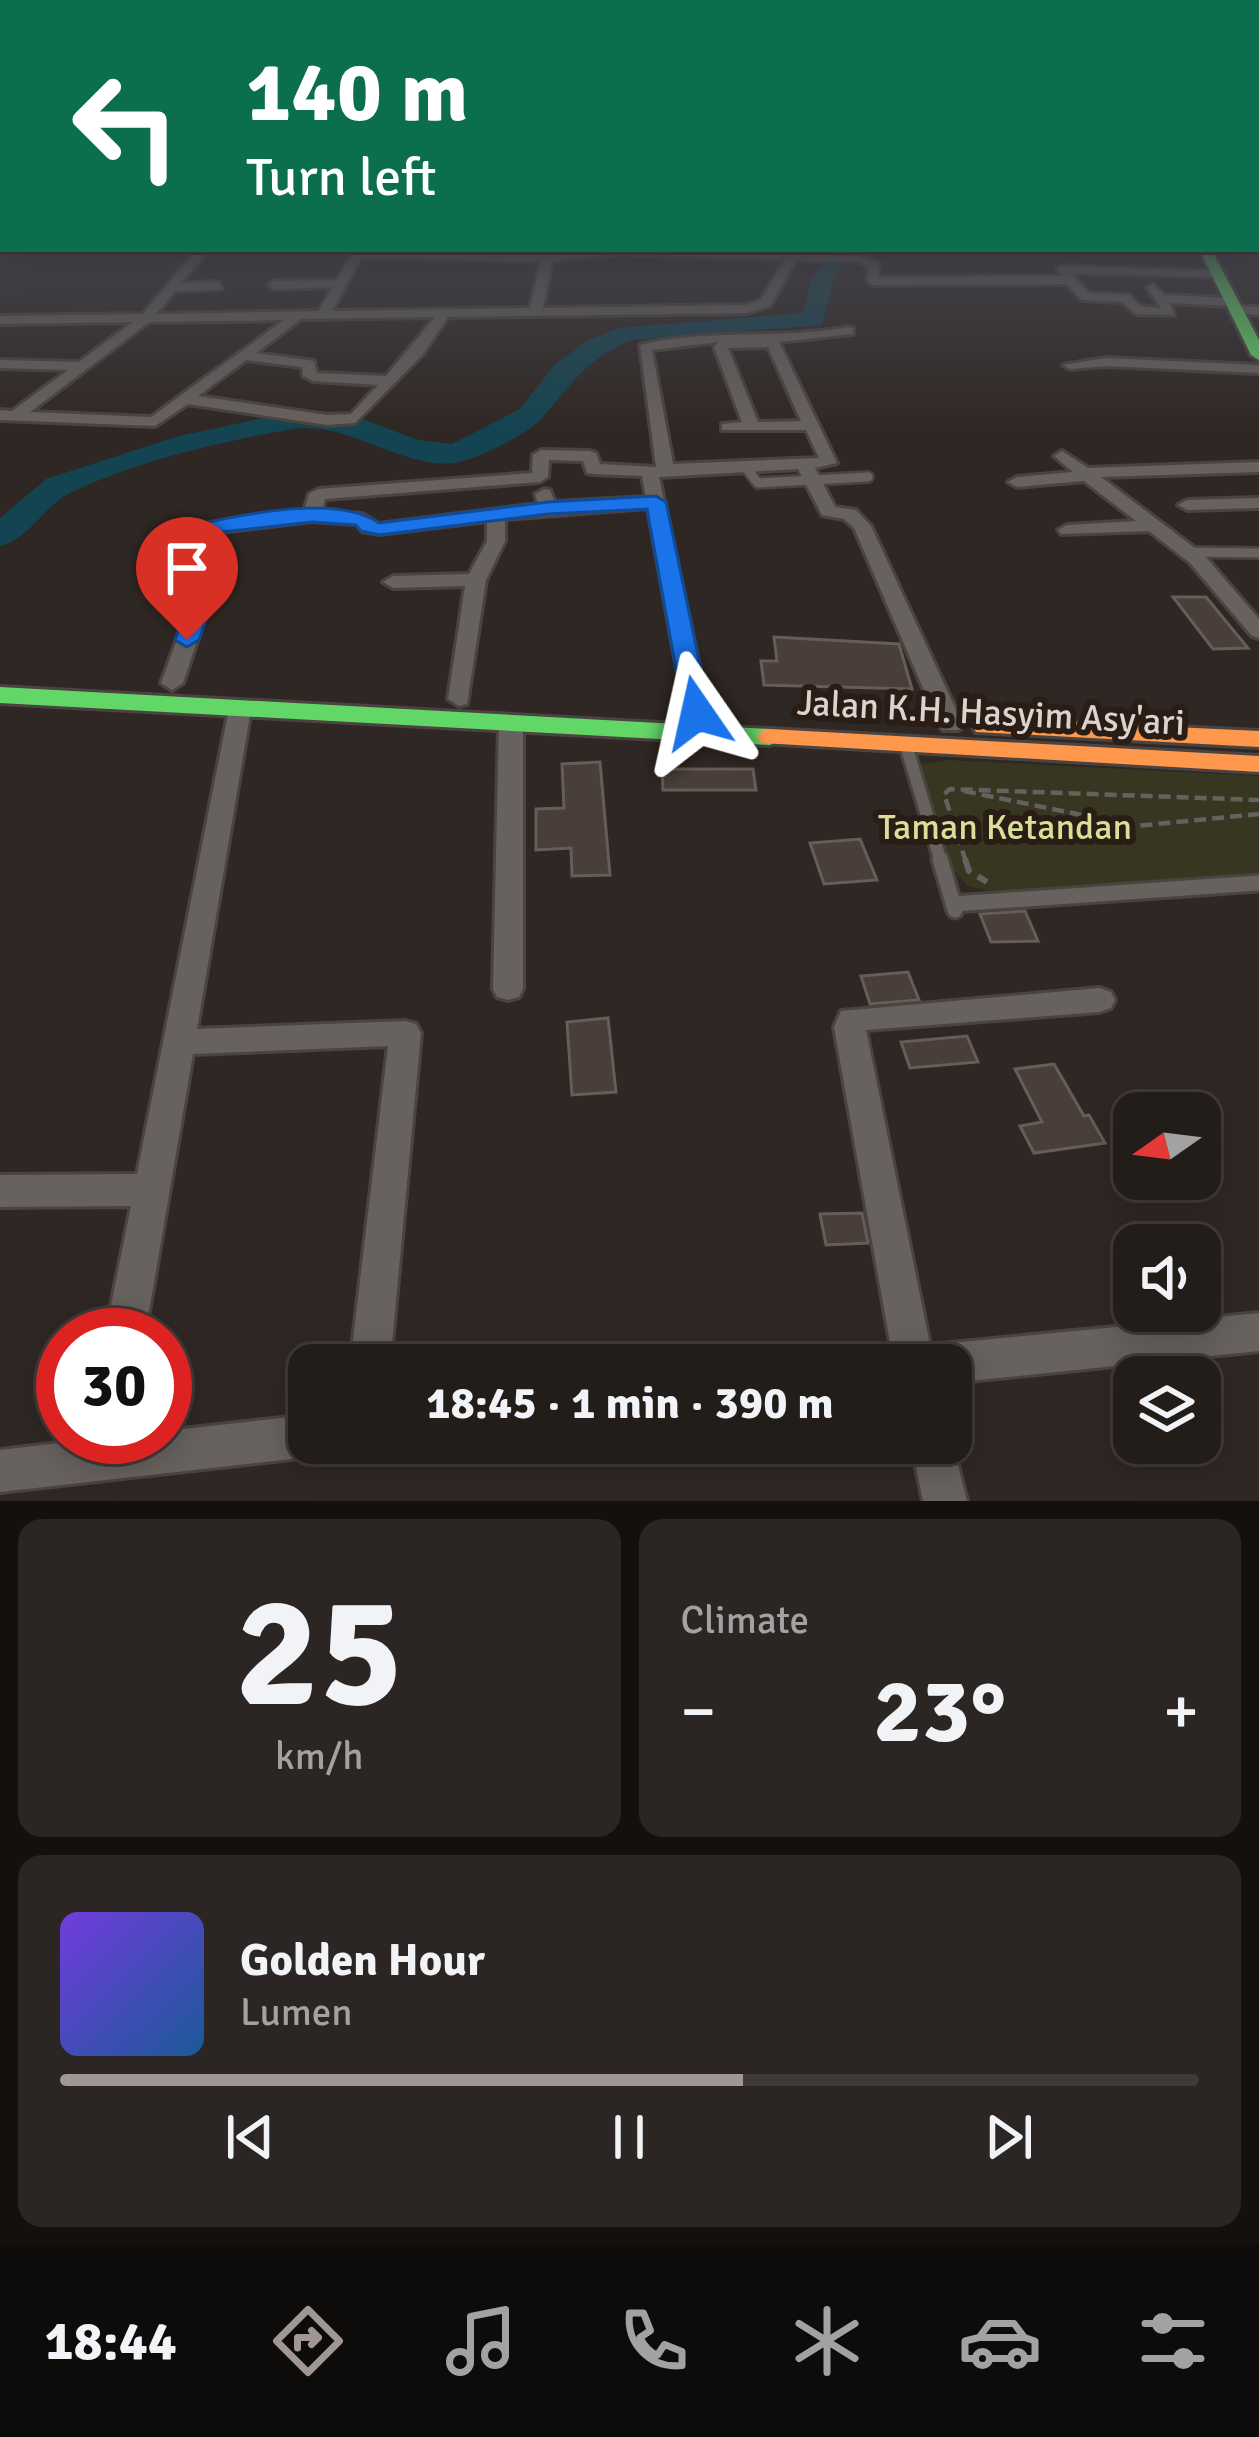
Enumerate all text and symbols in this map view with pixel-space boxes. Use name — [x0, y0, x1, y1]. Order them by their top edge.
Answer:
text: 140 m — [246, 41, 468, 145]
icon: left — [48, 48, 204, 204]
text: Turn left — [246, 144, 436, 211]
pin — [136, 517, 238, 640]
icon: arrive — [154, 535, 220, 601]
position arrow — [634, 650, 760, 776]
street label: Jalan K.H. Hasyim Asy'ari — [796, 680, 1186, 746]
park label: Taman Ketandan — [878, 805, 1132, 850]
north arrow — [1113, 1092, 1221, 1200]
map controls — [1113, 1092, 1221, 1464]
button: sound — [1113, 1224, 1221, 1332]
speed limit sign: 30 — [36, 1308, 192, 1464]
button: layers — [1113, 1356, 1221, 1464]
text: 18:45 · 1 min · 390 m — [426, 1376, 834, 1431]
text: 25 — [235, 1557, 403, 1750]
text: Climate — [681, 1596, 809, 1644]
text: 23° — [873, 1656, 1006, 1767]
text: − — [681, 1671, 716, 1752]
text: + — [1163, 1671, 1199, 1752]
text: km/h — [275, 1732, 363, 1780]
text: Golden Hour — [240, 1933, 485, 1988]
text: Lumen — [240, 1988, 353, 2036]
icon: previous — [217, 2104, 283, 2170]
icon: pause — [596, 2104, 662, 2170]
icon: next — [976, 2104, 1042, 2170]
icon: directions — [266, 2299, 350, 2383]
icon: music — [439, 2299, 523, 2383]
icon: phone — [612, 2299, 696, 2383]
icon: climate — [785, 2299, 869, 2383]
icon: car — [958, 2299, 1042, 2383]
icon: filters — [1131, 2299, 1215, 2383]
text: 18:44 — [44, 2308, 177, 2375]

